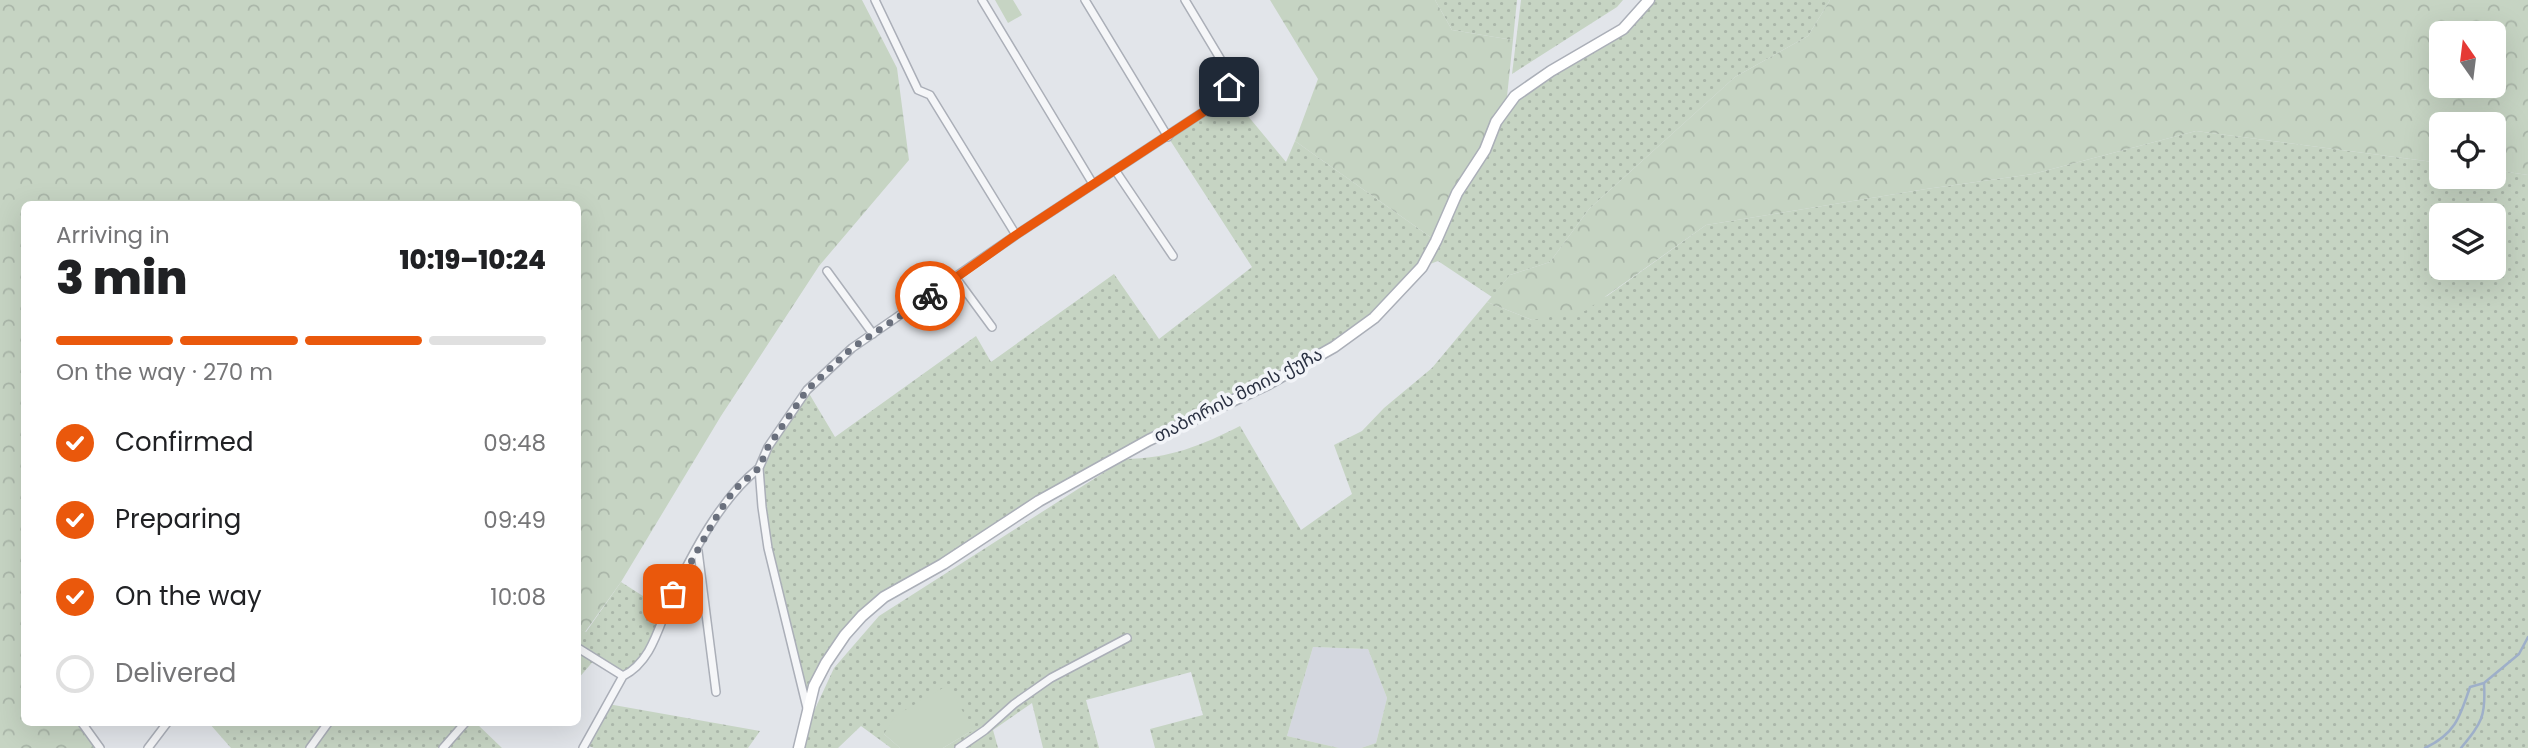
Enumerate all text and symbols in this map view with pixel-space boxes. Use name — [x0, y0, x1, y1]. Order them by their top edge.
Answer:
north arrow — [2429, 21, 2506, 98]
map controls — [2429, 21, 2506, 280]
pin — [1199, 57, 1259, 117]
icon: home — [1210, 68, 1248, 106]
button: locate — [2429, 112, 2506, 189]
button: layers — [2429, 203, 2506, 280]
text: Arriving in — [56, 219, 170, 251]
text: 10:19–10:24 — [400, 242, 546, 278]
text: 3 min — [56, 246, 188, 310]
courier — [895, 261, 965, 331]
icon: bike — [911, 277, 949, 315]
street label: თაბორის მთის ქუჩა — [1149, 341, 1326, 448]
text: On the way · 270 m — [56, 356, 273, 388]
icon: check — [56, 424, 94, 462]
text: Confirmed — [115, 424, 253, 460]
text: 09:48 — [483, 427, 546, 459]
icon: check — [56, 501, 94, 539]
text: Preparing — [115, 501, 241, 537]
text: 09:49 — [483, 504, 546, 536]
pin — [643, 564, 703, 624]
icon: bag — [654, 575, 692, 613]
icon: check — [56, 578, 94, 616]
text: On the way — [115, 578, 262, 614]
text: 10:08 — [490, 581, 546, 613]
text: Delivered — [115, 655, 236, 691]

